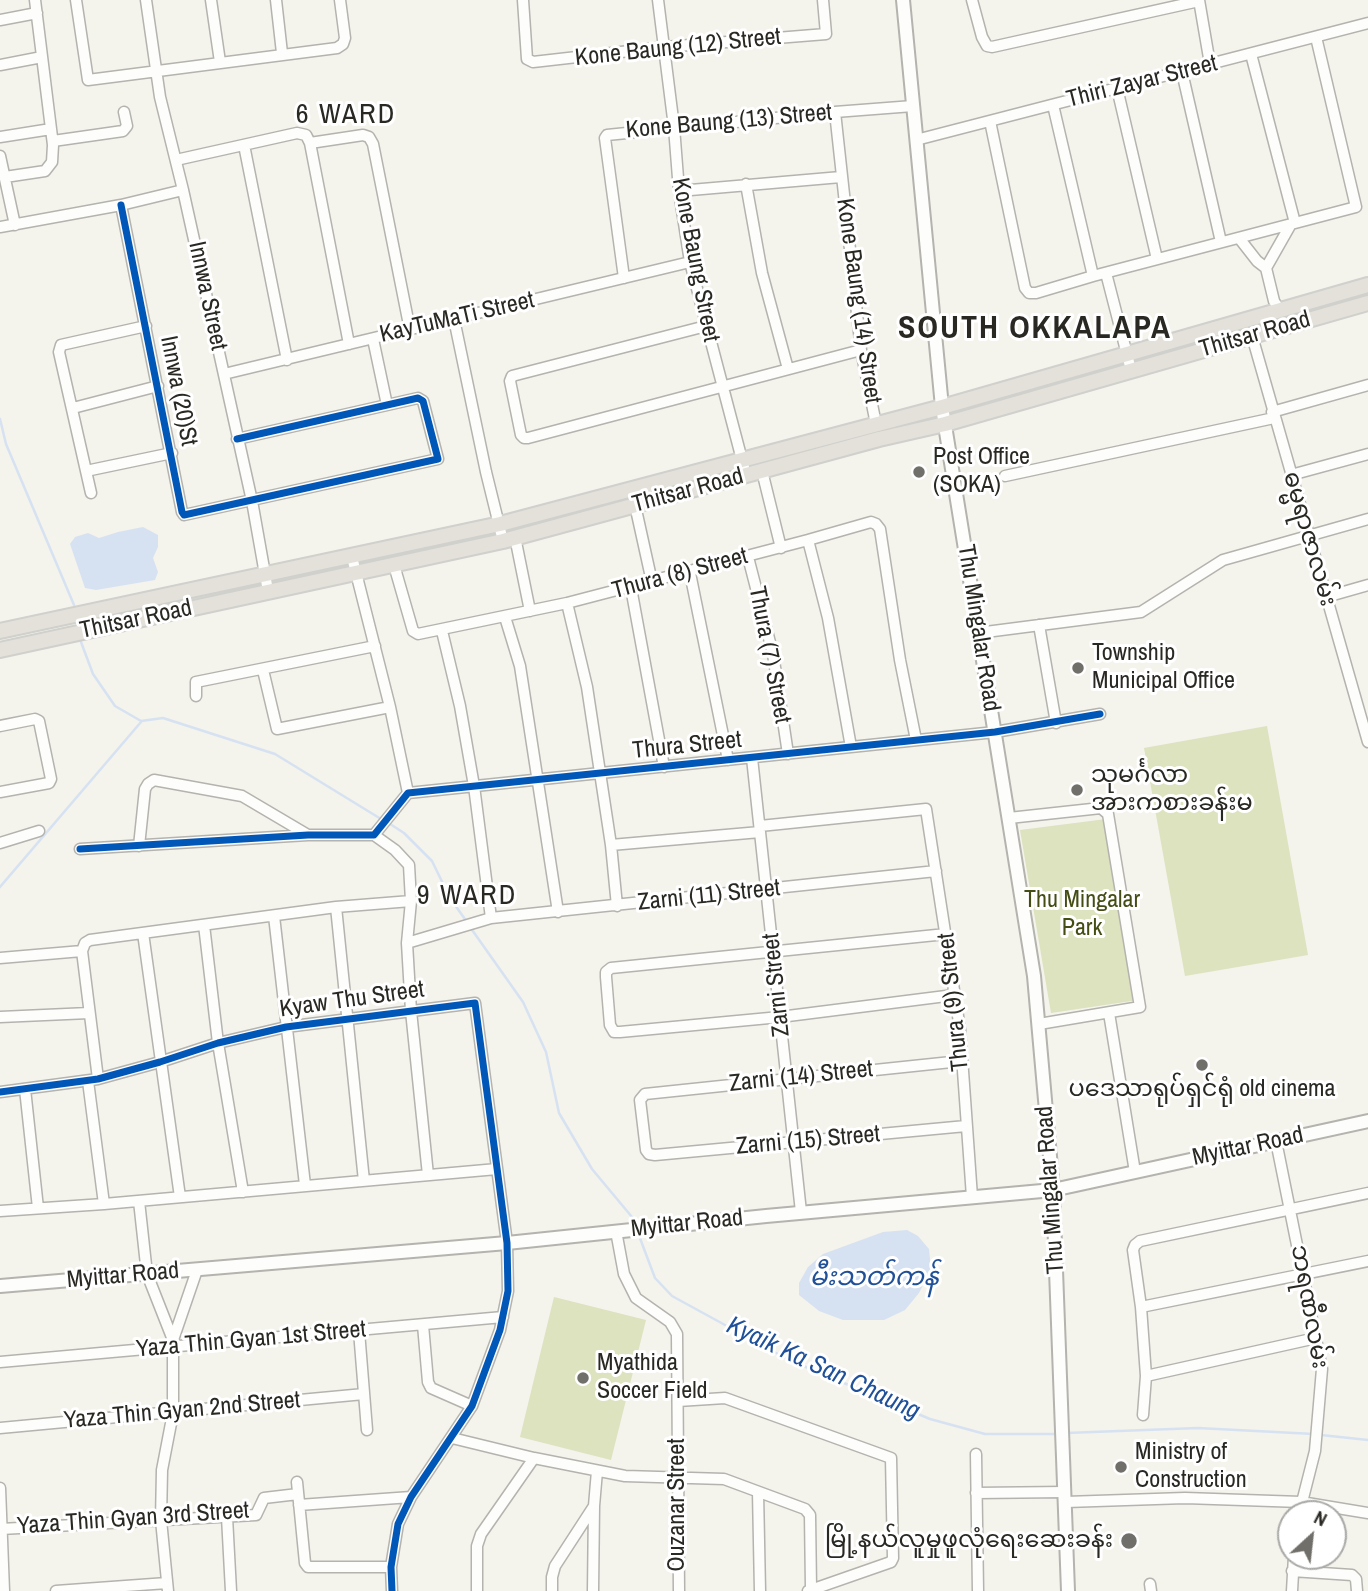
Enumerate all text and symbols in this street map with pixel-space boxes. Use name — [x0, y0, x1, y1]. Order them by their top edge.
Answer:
street label: Kone Baung (12) Street — [574, 23, 782, 73]
street label: Thiri Zayar Street — [1064, 49, 1220, 115]
district label: 6 WARD — [297, 98, 395, 132]
street label: Kone Baung (13) Street — [625, 99, 833, 145]
street label: Kone Baung Street — [665, 176, 725, 344]
street label: Kone Baung (14) Street — [829, 197, 887, 405]
street label: Innwa Street — [181, 239, 233, 353]
street label: KayTuMaTi Street — [377, 286, 537, 350]
street label: Thitsar Road — [1196, 305, 1314, 365]
district label: SOUTH OKKALAPA — [900, 310, 1170, 348]
street label: Innwa (20)St — [153, 333, 203, 449]
place label: Post Office (SOKA) — [933, 444, 1030, 500]
street label: Thitsar Road — [629, 462, 747, 520]
marker: Post Office (SOKA) — [911, 464, 927, 480]
street label: ဓမ္မရာဇာလမ်း — [1276, 468, 1342, 610]
street label: Thura (8) Street — [609, 542, 751, 606]
street label: Thu Mingalar Road — [951, 543, 1005, 713]
street label: Thura (7) Street — [742, 584, 796, 726]
street label: Thitsar Road — [77, 594, 195, 646]
place label: Township Municipal Office — [1092, 640, 1235, 696]
marker: Township Municipal Office — [1070, 660, 1086, 676]
street label: Thura Street — [631, 726, 743, 766]
place label: သုမင်္ဂလာ အားကစားခန်းမ — [1091, 762, 1253, 818]
marker: သုမင်္ဂလာ အားကစားခန်းမ — [1069, 782, 1085, 798]
street label: Zarni (11) Street — [636, 874, 782, 918]
district label: 9 WARD — [418, 879, 516, 913]
park label: Thu Mingalar Park — [1024, 887, 1140, 943]
street label: Thura (9) Street — [932, 931, 976, 1073]
street label: Zarni Street — [757, 932, 797, 1038]
street label: Kyaw Thu Street — [278, 976, 426, 1024]
street label: Zarni (14) Street — [728, 1055, 874, 1099]
marker: ပဒေသာရုပ်ရှင်ရုံ old cinema — [1194, 1057, 1210, 1073]
place label: ပဒေသာရုပ်ရှင်ရုံ old cinema — [1069, 1076, 1335, 1104]
street label: Thu Mingalar Road — [1031, 1105, 1071, 1275]
street label: Zarni (15) Street — [735, 1120, 881, 1162]
street label: Myittar Road — [1190, 1121, 1306, 1173]
street label: Myittar Road — [629, 1204, 745, 1244]
street label: ဘရဏီလမ်း — [1284, 1243, 1334, 1371]
street label: Myittar Road — [66, 1257, 180, 1295]
water label: မီးသတ်ကန် — [809, 1262, 939, 1294]
water label: Kyaik Ka San Chaung — [721, 1311, 925, 1427]
street label: Yaza Thin Gyan 1st Street — [135, 1316, 367, 1364]
place label: Myathida Soccer Field — [597, 1350, 707, 1406]
marker: Myathida Soccer Field — [575, 1370, 591, 1386]
street label: Yaza Thin Gyan 2nd Street — [63, 1386, 301, 1436]
street label: Ouzanar Street — [664, 1438, 692, 1572]
place label: Ministry of Construction — [1135, 1439, 1247, 1495]
marker: Ministry of Construction — [1113, 1459, 1129, 1475]
street label: Yaza Thin Gyan 3rd Street — [16, 1497, 250, 1541]
north arrow — [1277, 1500, 1347, 1570]
text: N — [1310, 1504, 1332, 1532]
place label: မြို့နယ်လူမှုဖူလုံရေးဆေးခန်း — [825, 1527, 1113, 1555]
marker: မြို့နယ်လူမှုဖူလုံရေးဆေးခန်း — [1119, 1531, 1139, 1551]

